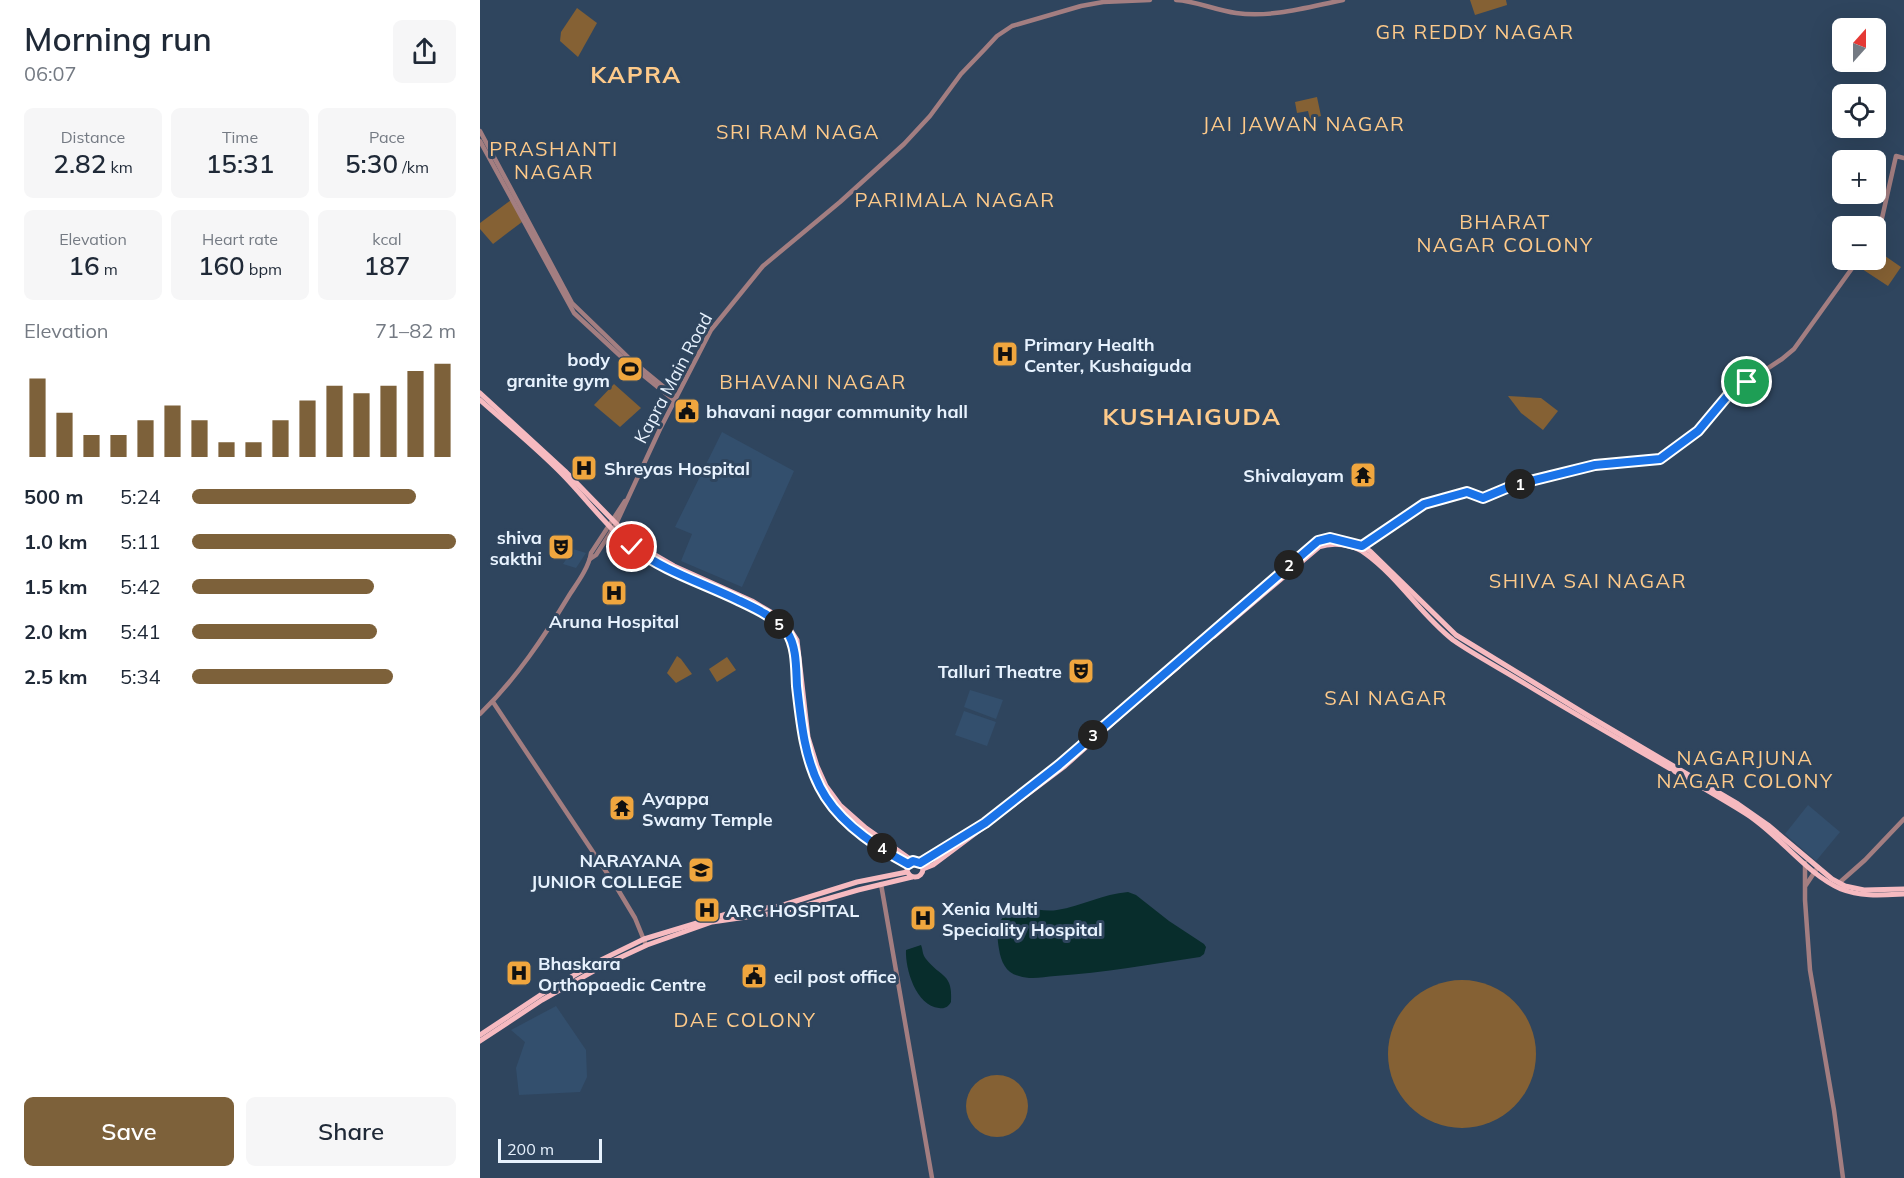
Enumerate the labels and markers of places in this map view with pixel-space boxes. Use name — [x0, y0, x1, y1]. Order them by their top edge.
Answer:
place label: Primary Health Center, Kushaiguda — [1024, 333, 1192, 377]
hospital icon: Primary Health Center, Kushaiguda — [990, 339, 1020, 369]
place label: body granite gym — [506, 348, 610, 392]
sports icon: body granite gym — [615, 354, 645, 384]
pin — [1721, 356, 1772, 407]
public building icon: bhavani nagar community hall — [672, 396, 702, 426]
place label: bhavani nagar community hall — [706, 400, 968, 423]
hospital icon: Shreyas Hospital — [569, 453, 599, 483]
place label: Shreyas Hospital — [604, 457, 750, 480]
temple icon: Shivalayam — [1348, 460, 1378, 490]
place label: Shivalayam — [1243, 464, 1344, 487]
pin: 1 — [1505, 469, 1535, 499]
pin — [606, 521, 657, 572]
place label: shiva sakthi — [490, 526, 542, 570]
theatre icon: shiva sakthi — [546, 532, 576, 562]
pin: 2 — [1274, 550, 1304, 580]
hospital icon: Aruna Hospital — [599, 578, 629, 608]
pin: 5 — [764, 609, 794, 639]
place label: Aruna Hospital — [549, 610, 679, 633]
theatre icon: Talluri Theatre — [1066, 656, 1096, 686]
place label: Talluri Theatre — [938, 660, 1062, 683]
pin: 3 — [1078, 720, 1108, 750]
place label: Ayappa Swamy Temple — [642, 787, 773, 831]
temple icon: Ayappa Swamy Temple — [607, 793, 637, 823]
pin: 4 — [867, 833, 897, 863]
place label: NARAYANA JUNIOR COLLEGE — [531, 849, 682, 893]
school or university icon: NARAYANA JUNIOR COLLEGE — [686, 855, 716, 885]
hospital icon: ARC HOSPITAL — [692, 895, 722, 925]
place label: Xenia Multi Speciality Hospital — [941, 897, 1103, 941]
place label: ARC HOSPITAL — [726, 899, 859, 922]
hospital icon: Xenia Multi Speciality Hospital — [908, 903, 938, 933]
place label: Bhaskara Orthopaedic Centre — [538, 952, 706, 996]
hospital icon: Bhaskara Orthopaedic Centre — [504, 958, 534, 988]
public building icon: ecil post office — [739, 961, 769, 991]
place label: ecil post office — [774, 965, 897, 988]

